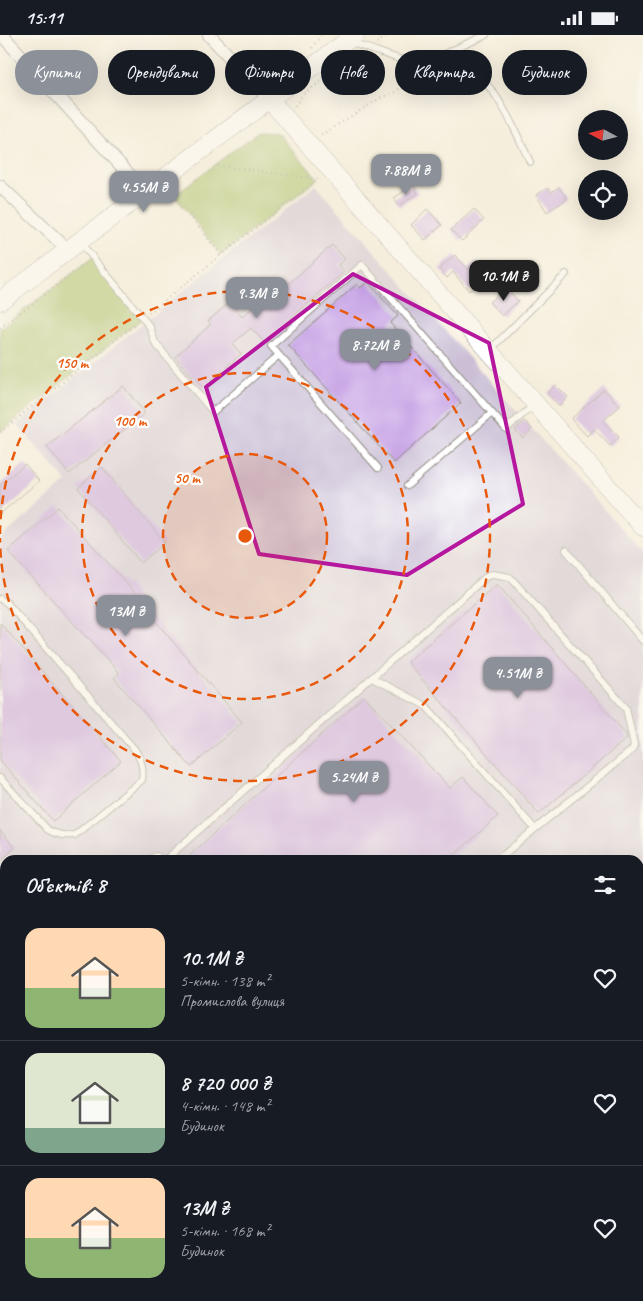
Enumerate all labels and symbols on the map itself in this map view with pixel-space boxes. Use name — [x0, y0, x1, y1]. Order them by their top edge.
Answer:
north arrow — [578, 110, 628, 160]
pin: 7.88M ₴ — [360, 154, 452, 196]
pin: 4.55M ₴ — [98, 171, 190, 213]
pin: 10.1M ₴ — [458, 259, 550, 302]
pin: 9.3M ₴ — [216, 277, 298, 319]
pin: 8.72M ₴ — [329, 329, 421, 371]
text: 150 m — [56, 354, 90, 373]
text: 100 m — [114, 412, 148, 431]
text: 50 m — [174, 469, 201, 488]
centre of rings — [236, 527, 254, 545]
pin: 13M ₴ — [91, 595, 161, 637]
pin: 4.51M ₴ — [472, 657, 564, 699]
pin: 5.24M ₴ — [308, 761, 400, 803]

